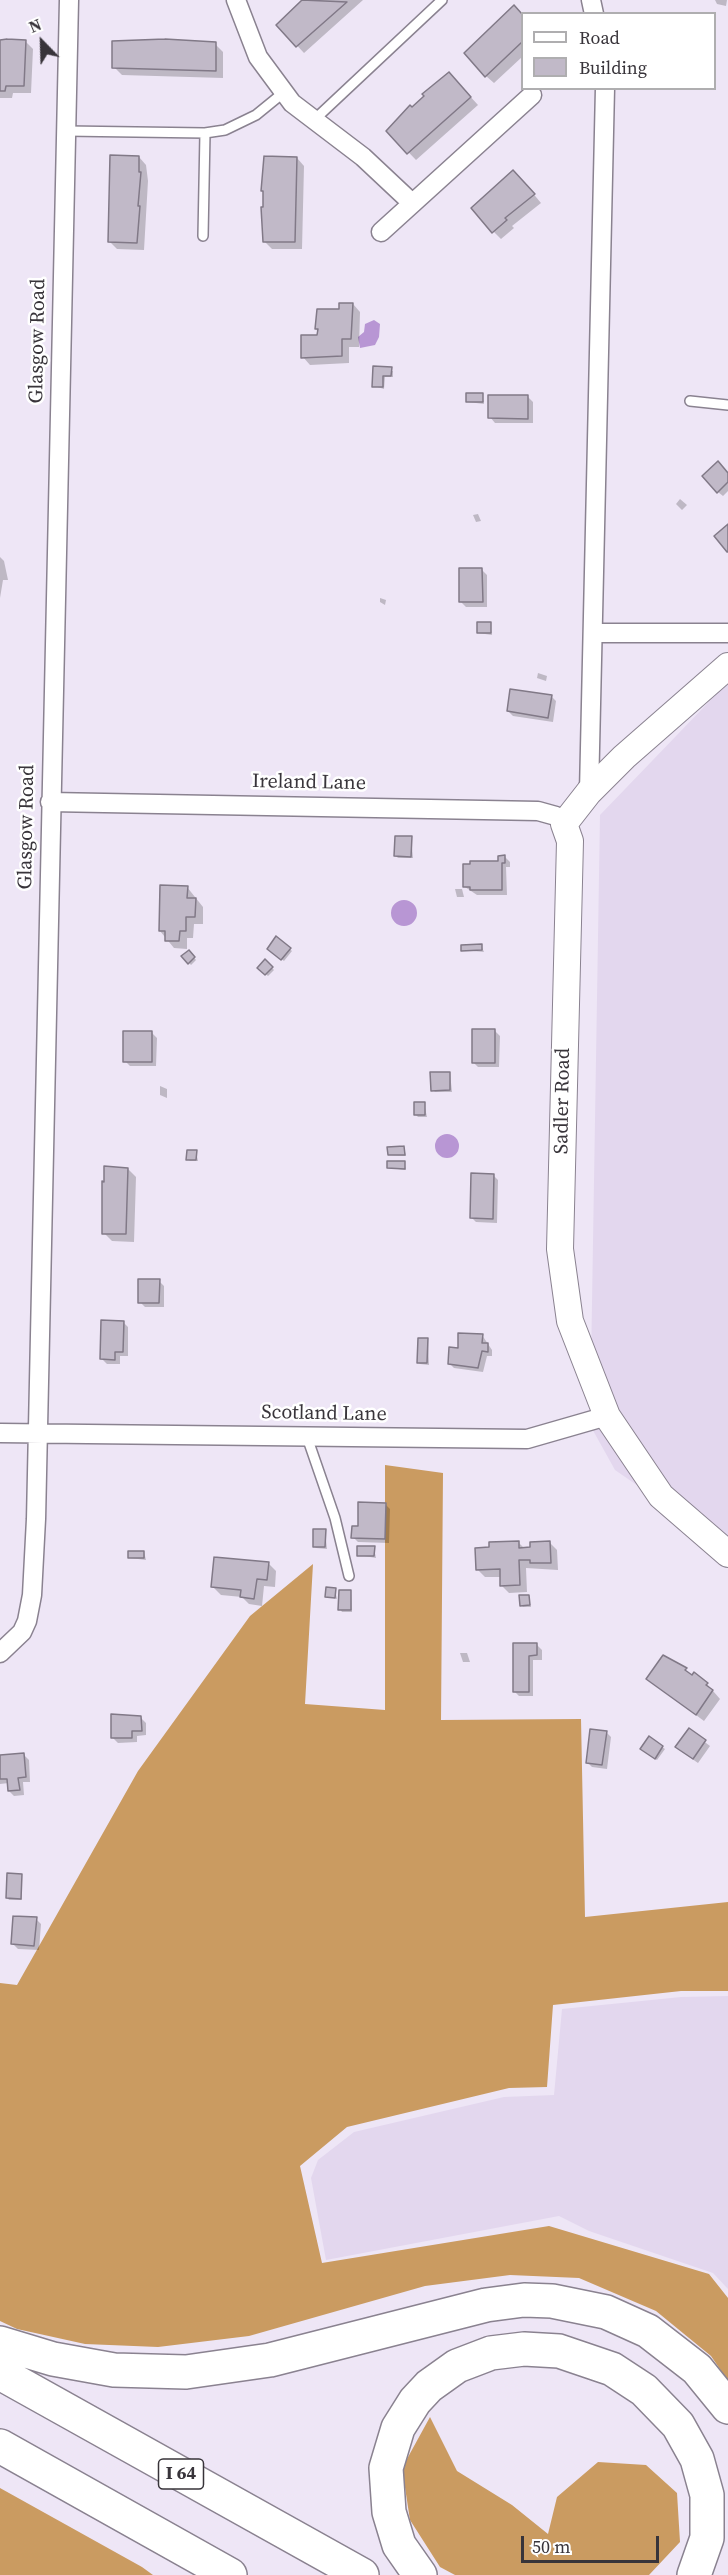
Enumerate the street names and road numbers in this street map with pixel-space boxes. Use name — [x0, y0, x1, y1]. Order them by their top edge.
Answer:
street label: Glasgow Road — [25, 278, 51, 404]
street label: Glasgow Road — [14, 764, 40, 890]
street label: Ireland Lane — [252, 770, 366, 796]
street label: Sadler Road — [550, 1048, 576, 1154]
street label: Scotland Lane — [261, 1401, 387, 1427]
road number: I 64 — [158, 2459, 204, 2489]

